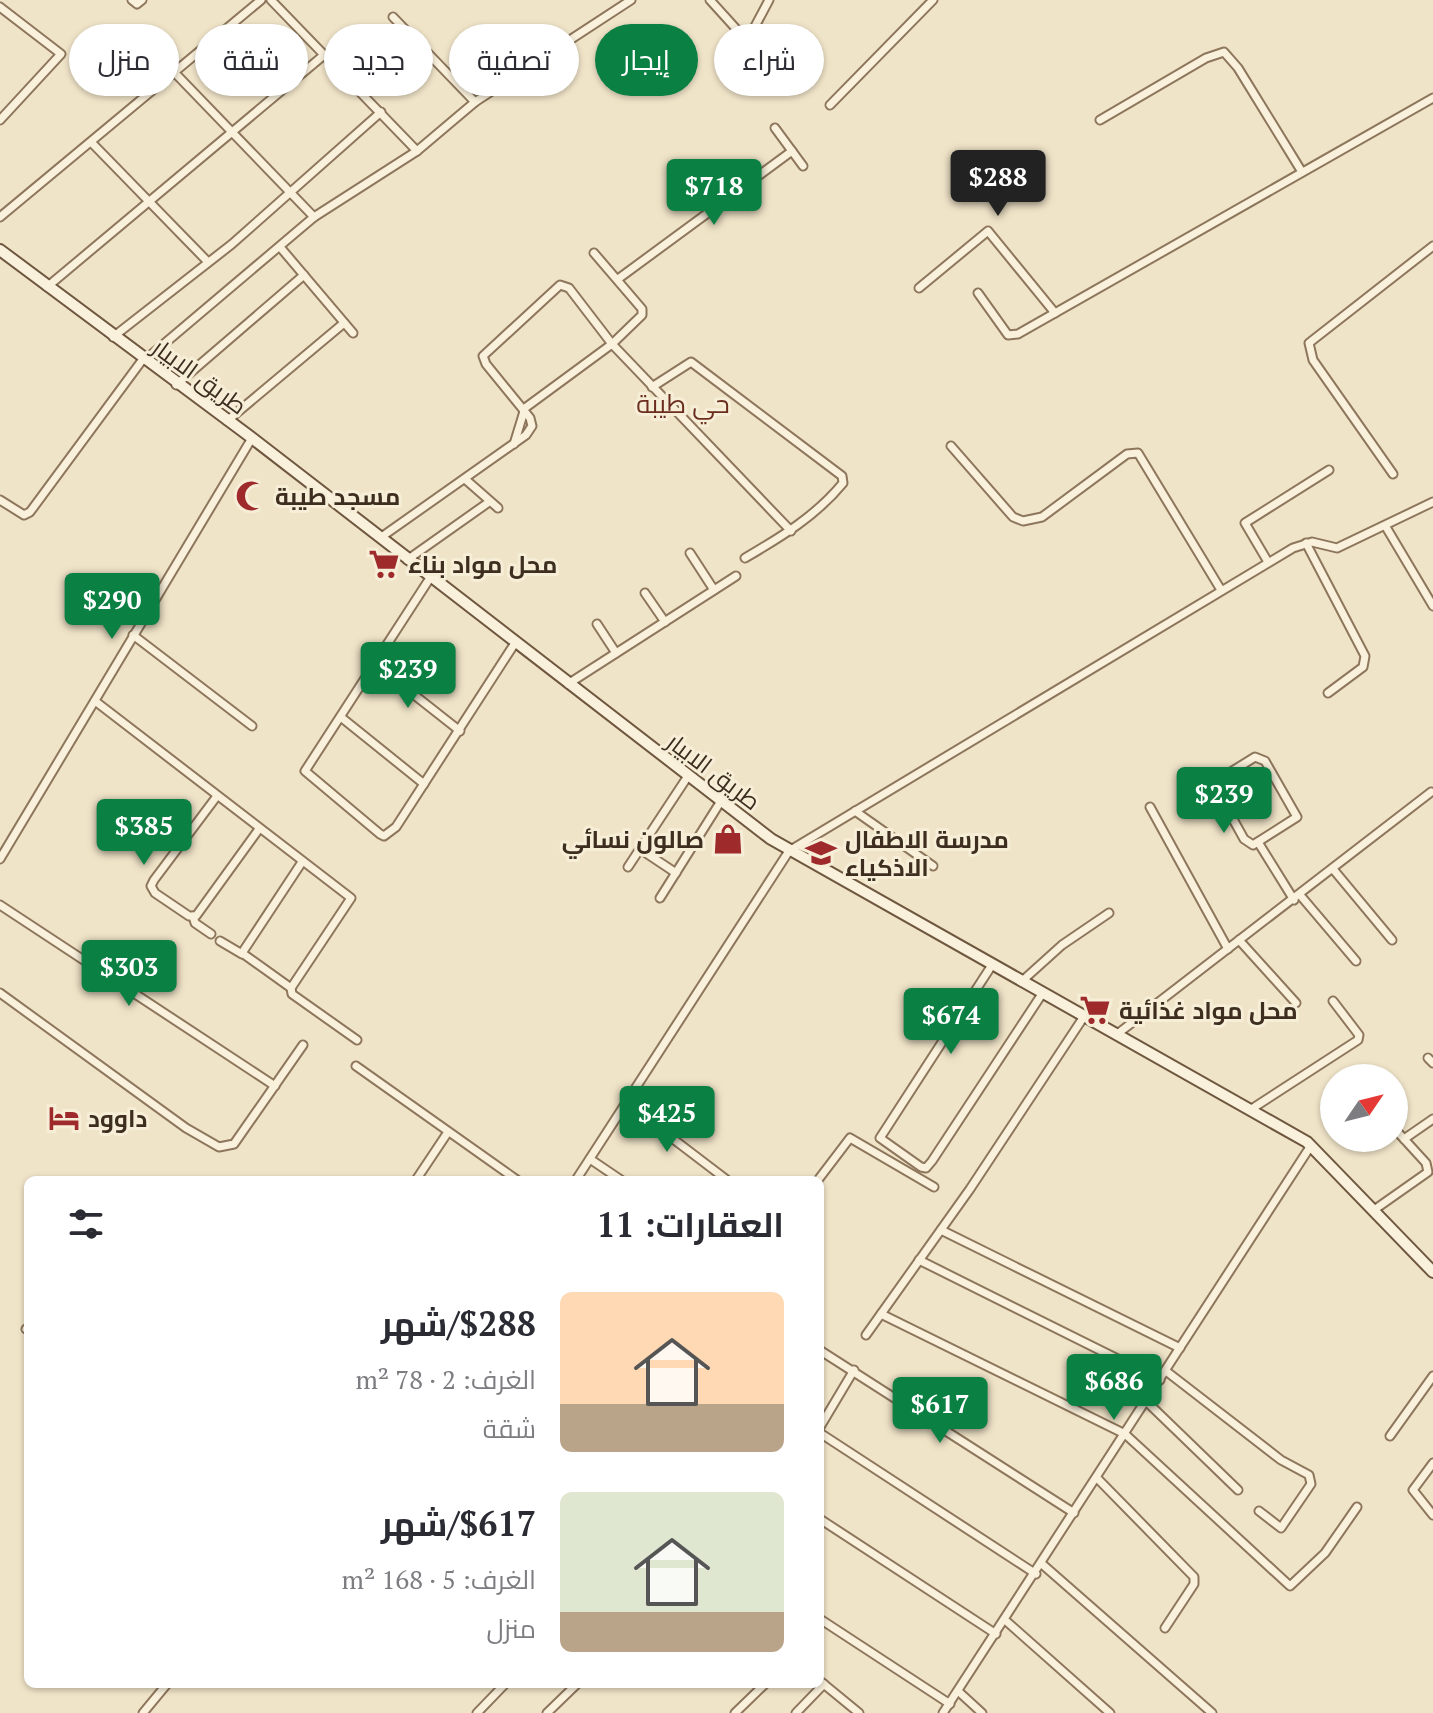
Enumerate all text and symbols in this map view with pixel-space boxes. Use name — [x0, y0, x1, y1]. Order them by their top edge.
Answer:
chip: منزل — [69, 24, 179, 96]
chip: شقة — [195, 24, 308, 96]
chip: جديد — [324, 24, 433, 96]
chip: تصفية — [449, 24, 579, 96]
chip: إيجار — [595, 24, 698, 96]
chip: شراء — [714, 24, 824, 96]
pin: $288 — [951, 150, 1045, 218]
pin: $718 — [667, 159, 761, 227]
text: $288 — [969, 159, 1027, 193]
text: $718 — [685, 168, 743, 202]
street label: طريق الابيار — [145, 330, 254, 421]
district label: حي طيبة — [636, 386, 730, 425]
mosque icon: مسجد طيبة — [234, 479, 268, 513]
place label: مسجد طيبة — [275, 480, 400, 512]
supermarket icon: محل مواد بناء — [367, 547, 401, 581]
place label: محل مواد بناء — [408, 548, 557, 580]
pin: $290 — [65, 573, 159, 641]
text: $290 — [83, 582, 141, 616]
pin: $239 — [361, 642, 455, 710]
text: $239 — [379, 651, 437, 685]
street label: طريق الابيار — [659, 724, 767, 817]
pin: $239 — [1177, 767, 1271, 835]
text: $239 — [1195, 776, 1253, 810]
pin: $385 — [97, 799, 191, 867]
text: $385 — [115, 808, 173, 842]
shop icon: صالون نسائي — [711, 822, 745, 856]
place label: صالون نسائي — [562, 823, 704, 859]
place label: مدرسة الاطفال الاذكياء — [845, 823, 1009, 883]
school or university icon: مدرسة الاطفال الاذكياء — [804, 836, 838, 870]
pin: $303 — [82, 940, 176, 1008]
text: $303 — [100, 949, 158, 983]
pin: $674 — [904, 988, 998, 1056]
supermarket icon: محل مواد غذائية — [1078, 993, 1112, 1027]
place label: محل مواد غذائية — [1119, 994, 1298, 1026]
text: $674 — [922, 997, 980, 1031]
north arrow — [1320, 1064, 1408, 1152]
map controls — [1320, 1064, 1408, 1152]
pin: $425 — [620, 1086, 714, 1154]
text: $425 — [638, 1095, 696, 1129]
hotel icon: داوود — [47, 1101, 81, 1135]
place label: داوود — [88, 1102, 147, 1134]
icon: filters — [64, 1202, 108, 1246]
text: العقارات: 11 — [596, 1202, 784, 1247]
text: $288/شهر — [381, 1301, 536, 1346]
icon: home — [624, 1324, 720, 1420]
pin: $686 — [1067, 1354, 1161, 1422]
text: الغرف: 2 · 78 m² — [355, 1362, 536, 1396]
text: $686 — [1085, 1363, 1143, 1397]
pin: $617 — [893, 1377, 987, 1445]
text: $617 — [911, 1386, 969, 1420]
text: شقة — [483, 1411, 536, 1445]
text: $617/شهر — [381, 1501, 536, 1546]
icon: home — [624, 1524, 720, 1620]
text: الغرف: 5 · 168 m² — [342, 1562, 536, 1596]
text: منزل — [487, 1611, 536, 1645]

